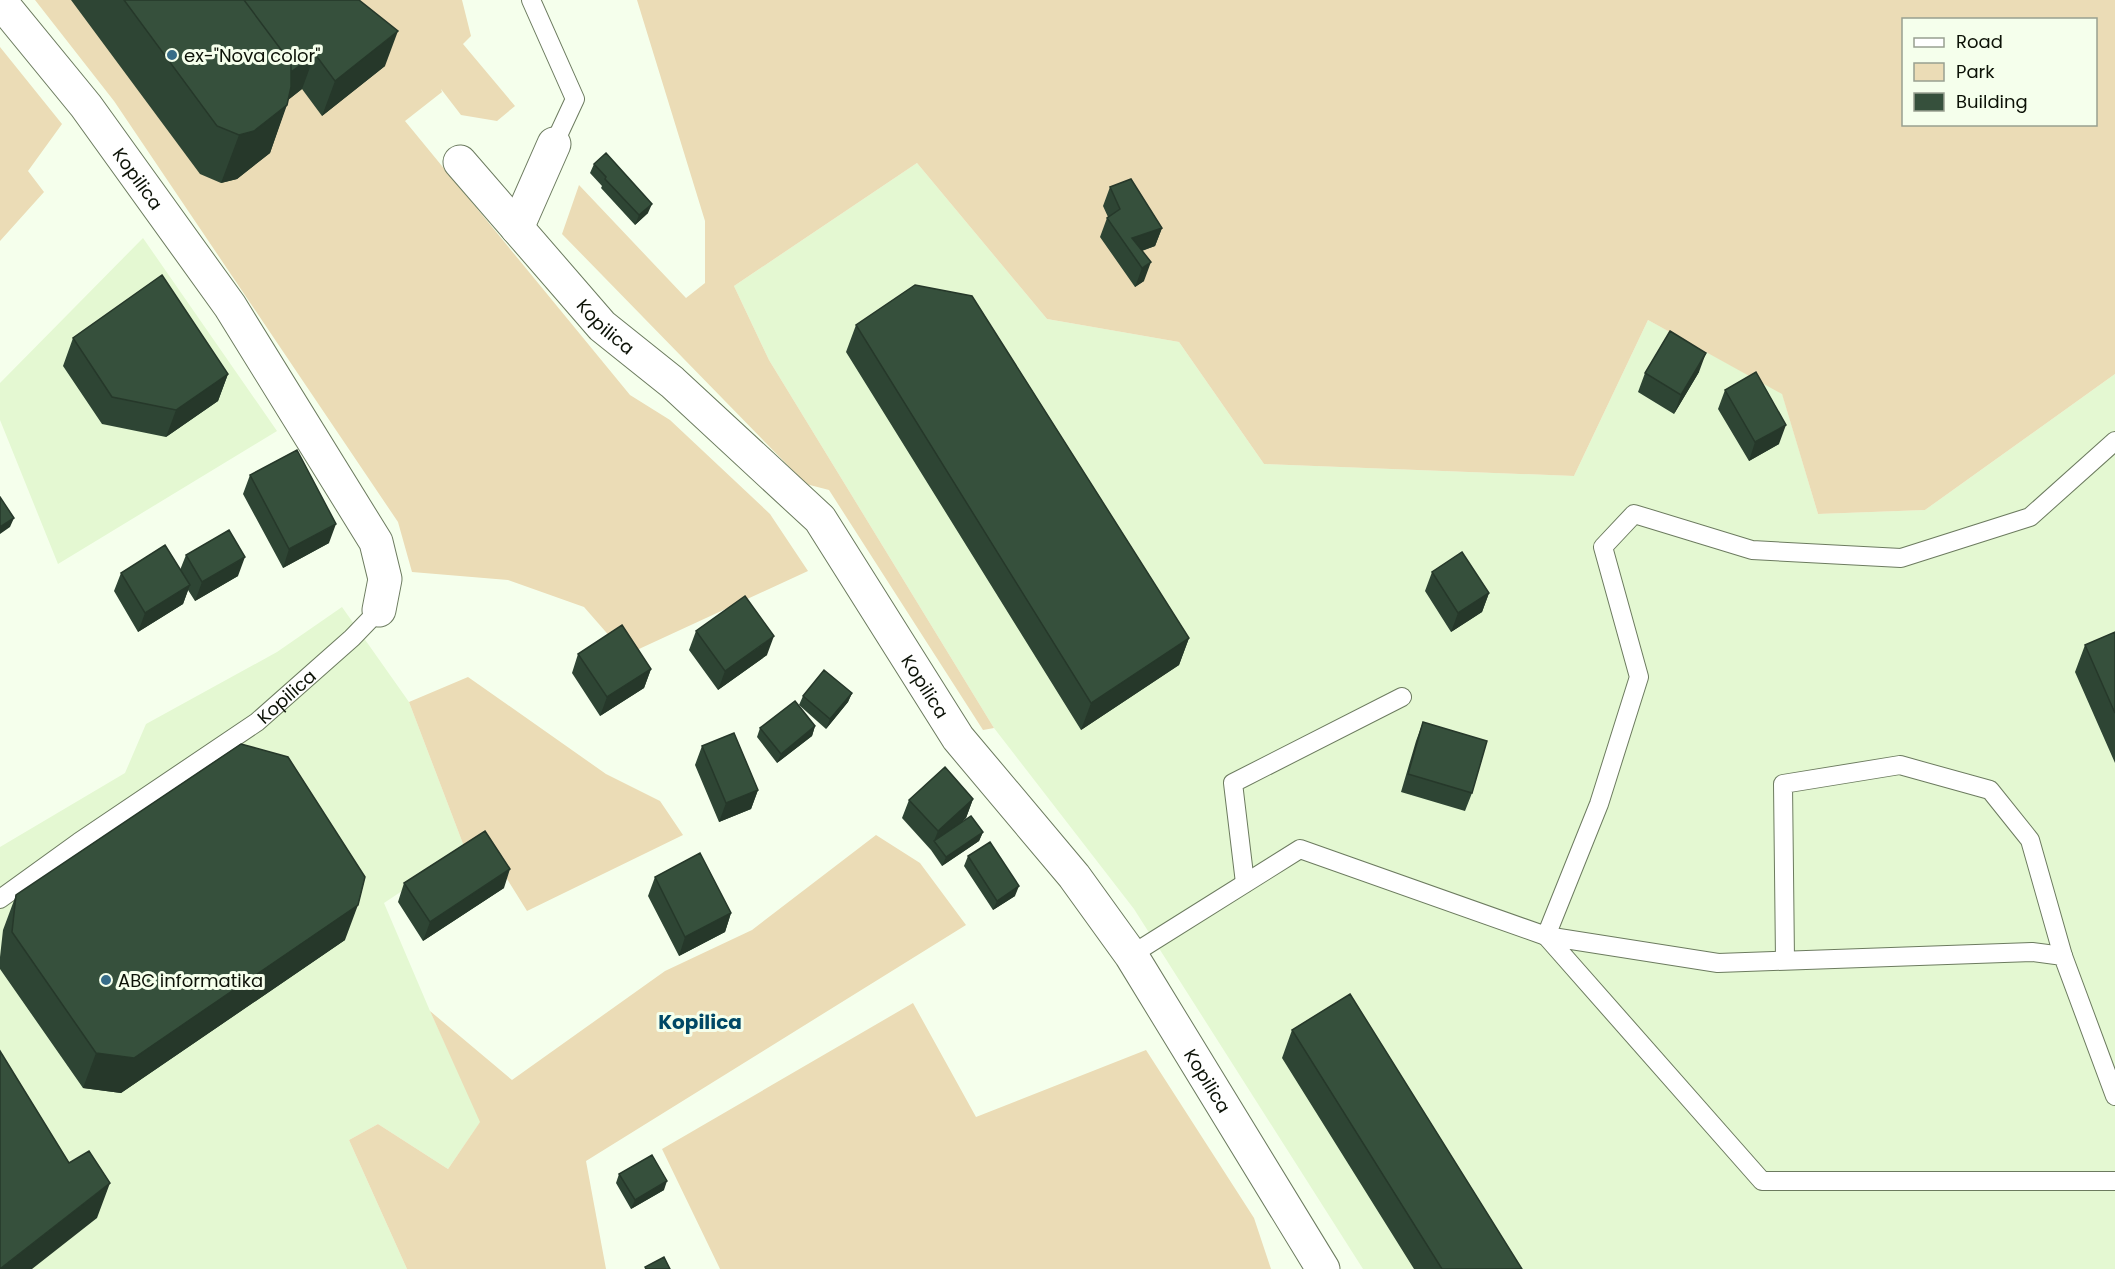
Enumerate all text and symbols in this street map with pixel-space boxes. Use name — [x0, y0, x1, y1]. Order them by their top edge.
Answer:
legend — [1902, 18, 2097, 126]
text: Road — [1956, 29, 2003, 54]
place label: ex-"Nova color" — [184, 43, 321, 68]
marker: ex-"Nova color" — [165, 48, 179, 62]
text: Park — [1956, 59, 1995, 84]
text: Building — [1956, 89, 2028, 114]
street label: Kopilica — [107, 142, 169, 215]
street label: Kopilica — [571, 293, 640, 360]
street label: Kopilica — [896, 650, 955, 723]
street label: Kopilica — [251, 663, 321, 729]
place label: ABC informatika — [118, 968, 263, 993]
marker: ABC informatika — [99, 973, 113, 987]
district label: Kopilica — [658, 1008, 742, 1036]
street label: Kopilica — [1179, 1044, 1237, 1117]

